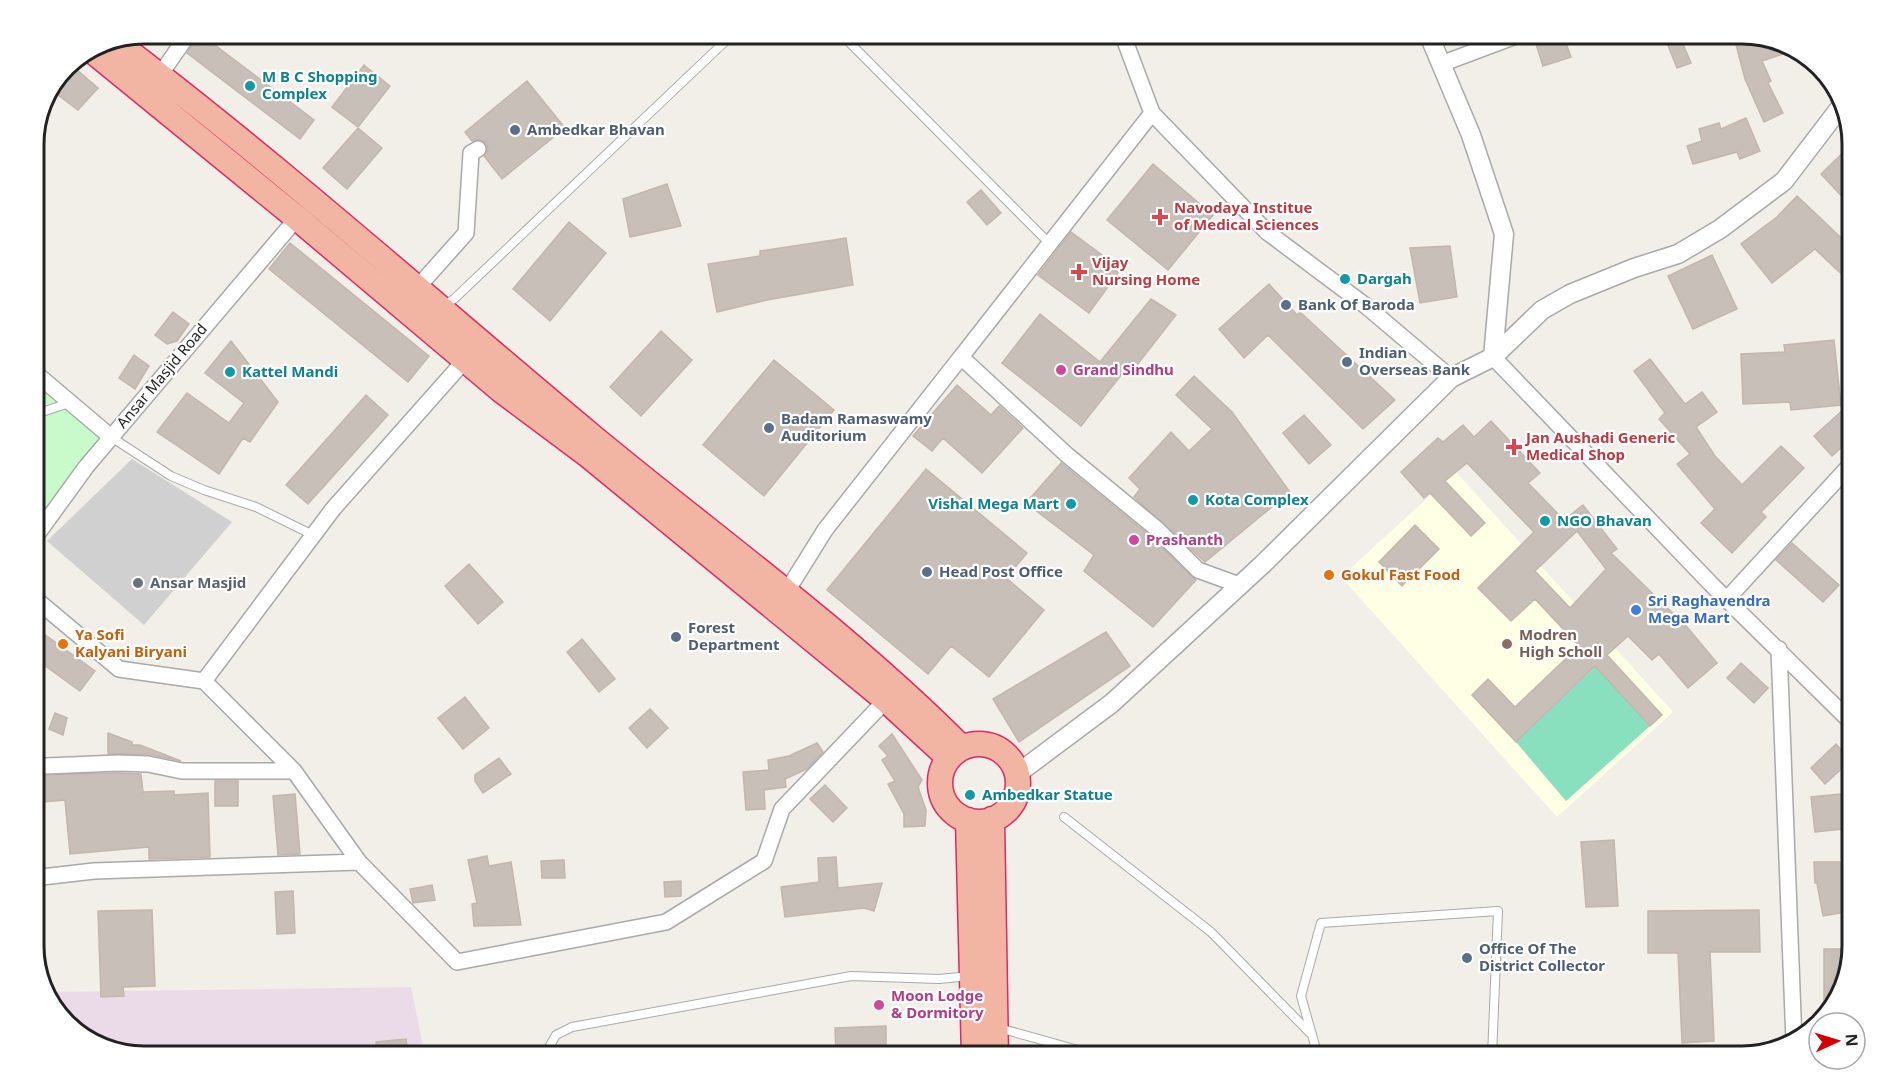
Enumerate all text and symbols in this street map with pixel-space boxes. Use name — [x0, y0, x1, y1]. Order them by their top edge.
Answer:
place label: M B C Shopping Complex — [262, 66, 378, 103]
marker: M B C Shopping Complex — [243, 79, 257, 93]
place label: Ambedkar Bhavan — [527, 119, 665, 139]
marker: Ambedkar Bhavan — [508, 123, 522, 137]
place label: Navodaya Institue of Medical Sciences — [1174, 197, 1319, 234]
marker: Navodaya Institue of Medical Sciences — [1151, 208, 1169, 226]
place label: Vijay Nursing Home — [1092, 252, 1200, 289]
marker: Vijay Nursing Home — [1070, 263, 1088, 281]
place label: Dargah — [1357, 268, 1412, 288]
marker: Dargah — [1338, 272, 1352, 286]
place label: Bank Of Baroda — [1298, 294, 1415, 314]
marker: Bank Of Baroda — [1279, 298, 1293, 312]
street label: Ansar Masjid Road — [112, 319, 211, 432]
place label: Indian Overseas Bank — [1359, 342, 1471, 379]
marker: Indian Overseas Bank — [1340, 355, 1354, 369]
place label: Grand Sindhu — [1073, 359, 1174, 379]
place label: Kattel Mandi — [242, 361, 338, 381]
marker: Grand Sindhu — [1054, 363, 1068, 377]
marker: Kattel Mandi — [223, 365, 237, 379]
place label: Badam Ramaswamy Auditorium — [781, 408, 932, 445]
marker: Badam Ramaswamy Auditorium — [762, 421, 776, 435]
place label: Jan Aushadi Generic Medical Shop — [1524, 427, 1676, 464]
marker: Jan Aushadi Generic Medical Shop — [1507, 440, 1521, 454]
place label: Kota Complex — [1205, 489, 1309, 509]
place label: Vishal Mega Mart — [928, 493, 1059, 513]
marker: Kota Complex — [1186, 493, 1200, 507]
marker: Vishal Mega Mart — [1064, 497, 1078, 511]
place label: NGO Bhavan — [1557, 510, 1652, 530]
marker: NGO Bhavan — [1538, 514, 1552, 528]
place label: Prashanth — [1146, 529, 1223, 549]
marker: Prashanth — [1127, 533, 1141, 547]
place label: Head Post Office — [939, 561, 1063, 581]
place label: Gokul Fast Food — [1341, 564, 1460, 584]
marker: Head Post Office — [920, 565, 934, 579]
marker: Gokul Fast Food — [1322, 568, 1336, 582]
place label: Ansar Masjid — [150, 572, 246, 592]
marker: Ansar Masjid — [131, 576, 145, 590]
place label: Sri Raghavendra Mega Mart — [1648, 590, 1771, 627]
marker: Sri Raghavendra Mega Mart — [1629, 603, 1643, 617]
place label: Forest Department — [688, 617, 780, 654]
place label: Ya Sofi Kalyani Biryani — [75, 624, 187, 661]
place label: Modren High Scholl — [1519, 624, 1602, 661]
marker: Forest Department — [669, 630, 683, 644]
marker: Ya Sofi Kalyani Biryani — [56, 637, 70, 651]
marker: Modren High Scholl — [1500, 637, 1514, 651]
place label: Ambedkar Statue — [982, 784, 1113, 804]
marker: Ambedkar Statue — [963, 788, 977, 802]
place label: Office Of The District Collector — [1479, 938, 1605, 975]
marker: Office Of The District Collector — [1460, 951, 1474, 965]
place label: Moon Lodge & Dormitory — [891, 985, 984, 1022]
marker: Moon Lodge & Dormitory — [872, 998, 886, 1012]
north arrow — [1807, 1011, 1867, 1071]
text: N — [1841, 1033, 1863, 1047]

